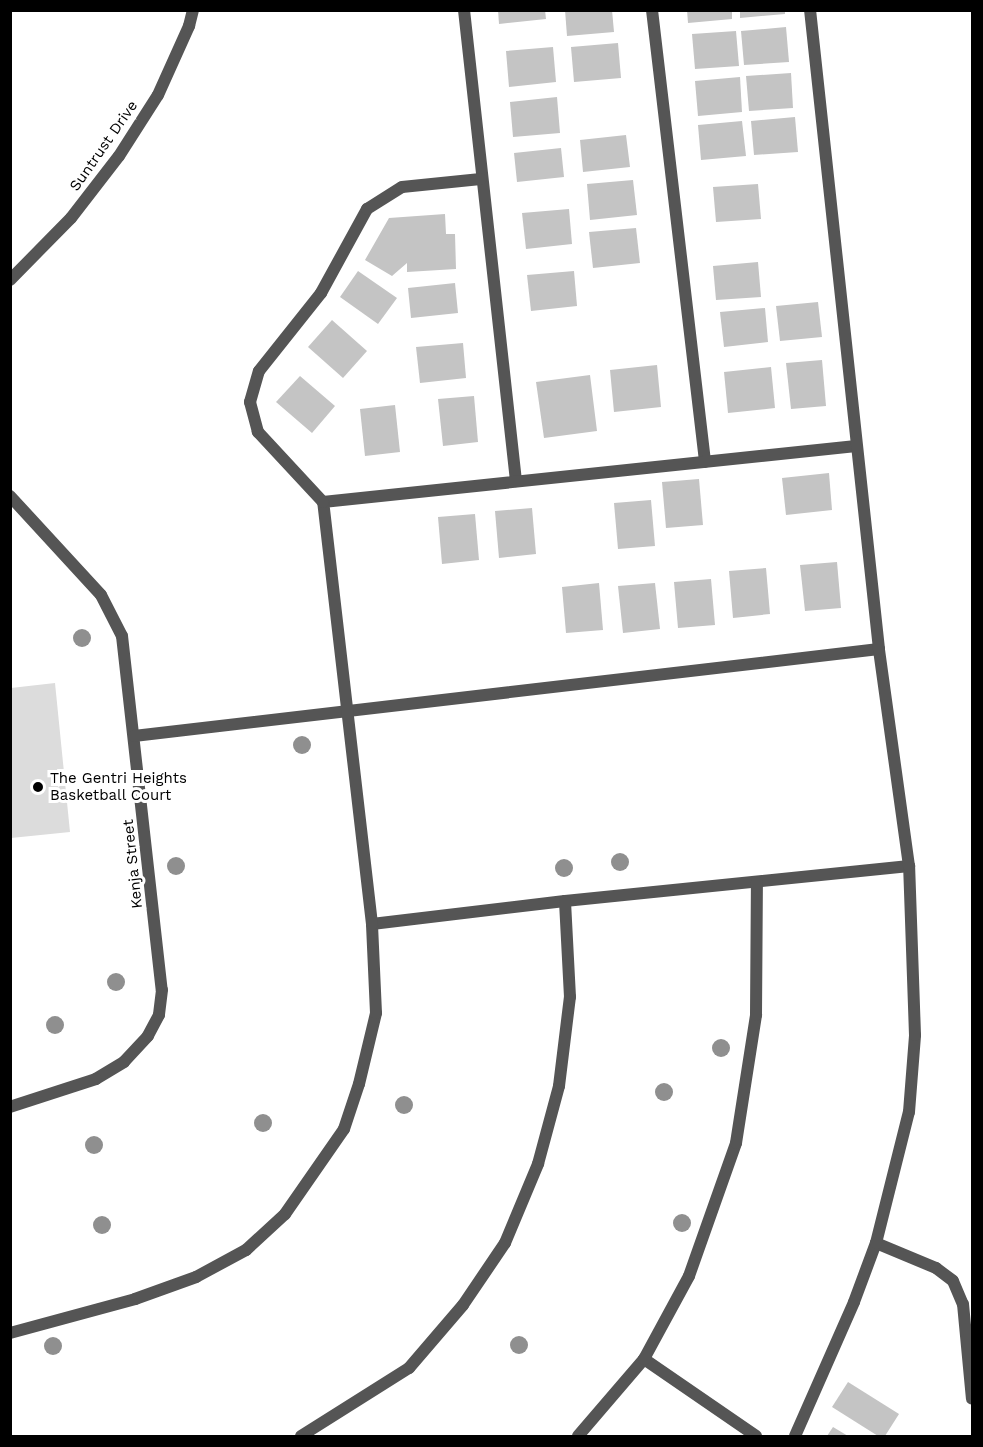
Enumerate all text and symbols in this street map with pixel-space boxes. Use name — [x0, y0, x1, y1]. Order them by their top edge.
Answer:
street label: Suntrust Drive — [66, 97, 142, 195]
place label: The Gentri Heights Basketball Court — [50, 769, 187, 804]
marker: The Gentri Heights Basketball Court — [31, 780, 45, 794]
street label: Kenja Street — [119, 818, 147, 910]

